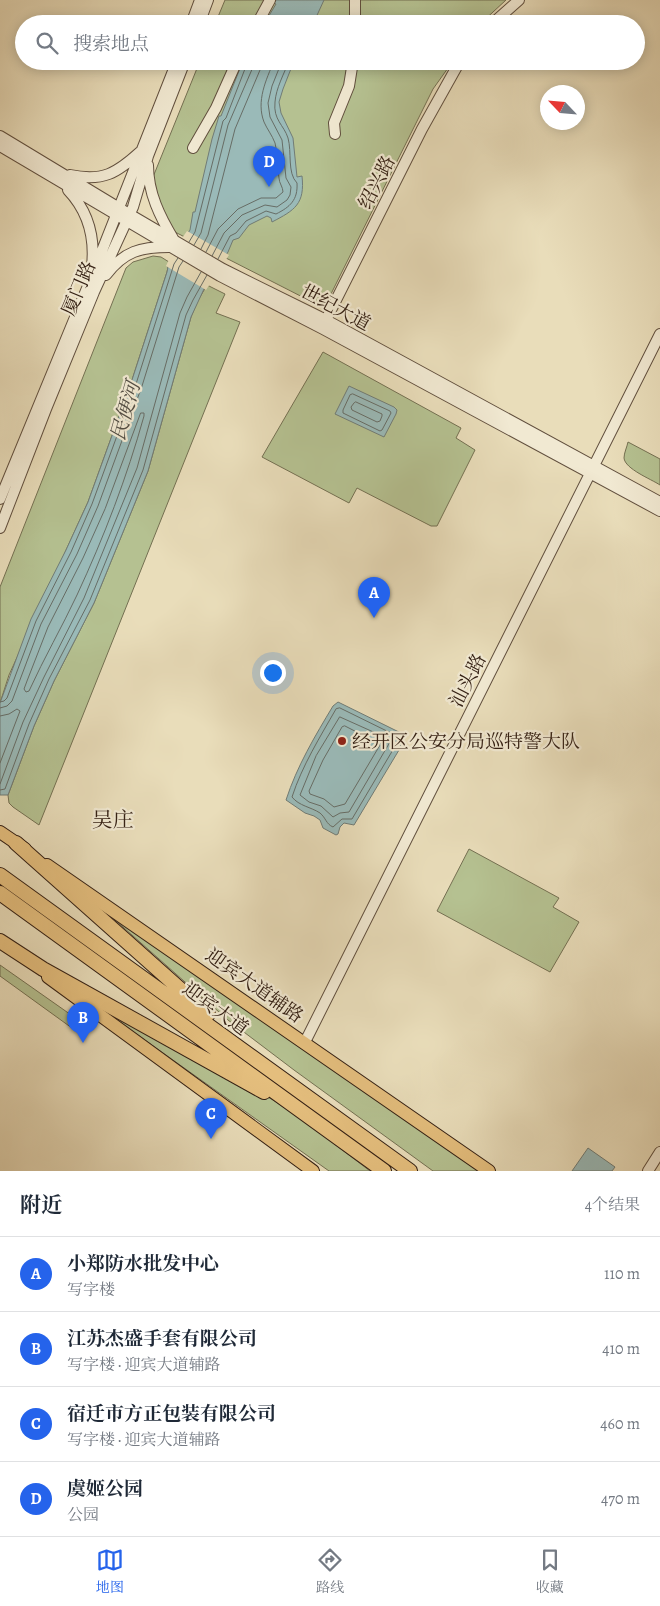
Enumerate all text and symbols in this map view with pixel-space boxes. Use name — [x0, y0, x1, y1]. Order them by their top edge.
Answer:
search box — [15, 15, 645, 70]
icon: search — [33, 29, 61, 57]
text: 搜索地点 — [73, 31, 149, 57]
north arrow — [540, 85, 585, 130]
pin: D — [253, 146, 285, 187]
street label: 绍兴路 — [352, 151, 401, 214]
street label: 厦门路 — [56, 257, 102, 320]
street label: 世纪大道 — [296, 279, 375, 337]
water label: 民便河 — [104, 376, 148, 444]
pin: A — [358, 577, 390, 618]
street label: 汕头路 — [443, 649, 492, 712]
your location — [260, 660, 286, 686]
place label: 经开区公安分局巡特警大队 — [352, 729, 580, 755]
marker: 经开区公安分局巡特警大队 — [336, 735, 348, 747]
district label: 吴庄 — [92, 806, 134, 834]
street label: 迎宾大道辅路 — [202, 943, 308, 1027]
street label: 迎宾大道 — [179, 976, 253, 1040]
pin: B — [67, 1002, 99, 1043]
pin: C — [195, 1098, 227, 1139]
text: 附近 — [20, 1191, 62, 1219]
text: 4个结果 — [585, 1194, 640, 1216]
text: 小郑防水批发中心 — [67, 1251, 219, 1277]
text: A — [31, 1263, 41, 1285]
text: 110 m — [604, 1263, 640, 1285]
text: 写字楼 — [67, 1279, 115, 1301]
text: 江苏杰盛手套有限公司 — [67, 1326, 257, 1352]
text: B — [31, 1338, 41, 1360]
text: 410 m — [602, 1338, 640, 1360]
text: 写字楼 · 迎宾大道辅路 — [67, 1354, 221, 1376]
text: 宿迁市方正包装有限公司 — [67, 1401, 276, 1427]
text: C — [31, 1413, 41, 1435]
text: 460 m — [600, 1413, 640, 1435]
text: 写字楼 · 迎宾大道辅路 — [67, 1429, 221, 1451]
text: 虞姬公园 — [67, 1476, 143, 1502]
text: D — [30, 1488, 42, 1510]
text: 470 m — [601, 1488, 640, 1510]
text: 公园 — [67, 1504, 99, 1526]
tab: 地图 — [96, 1546, 124, 1597]
tab: 路线 — [316, 1546, 344, 1597]
tab: 收藏 — [536, 1546, 564, 1597]

